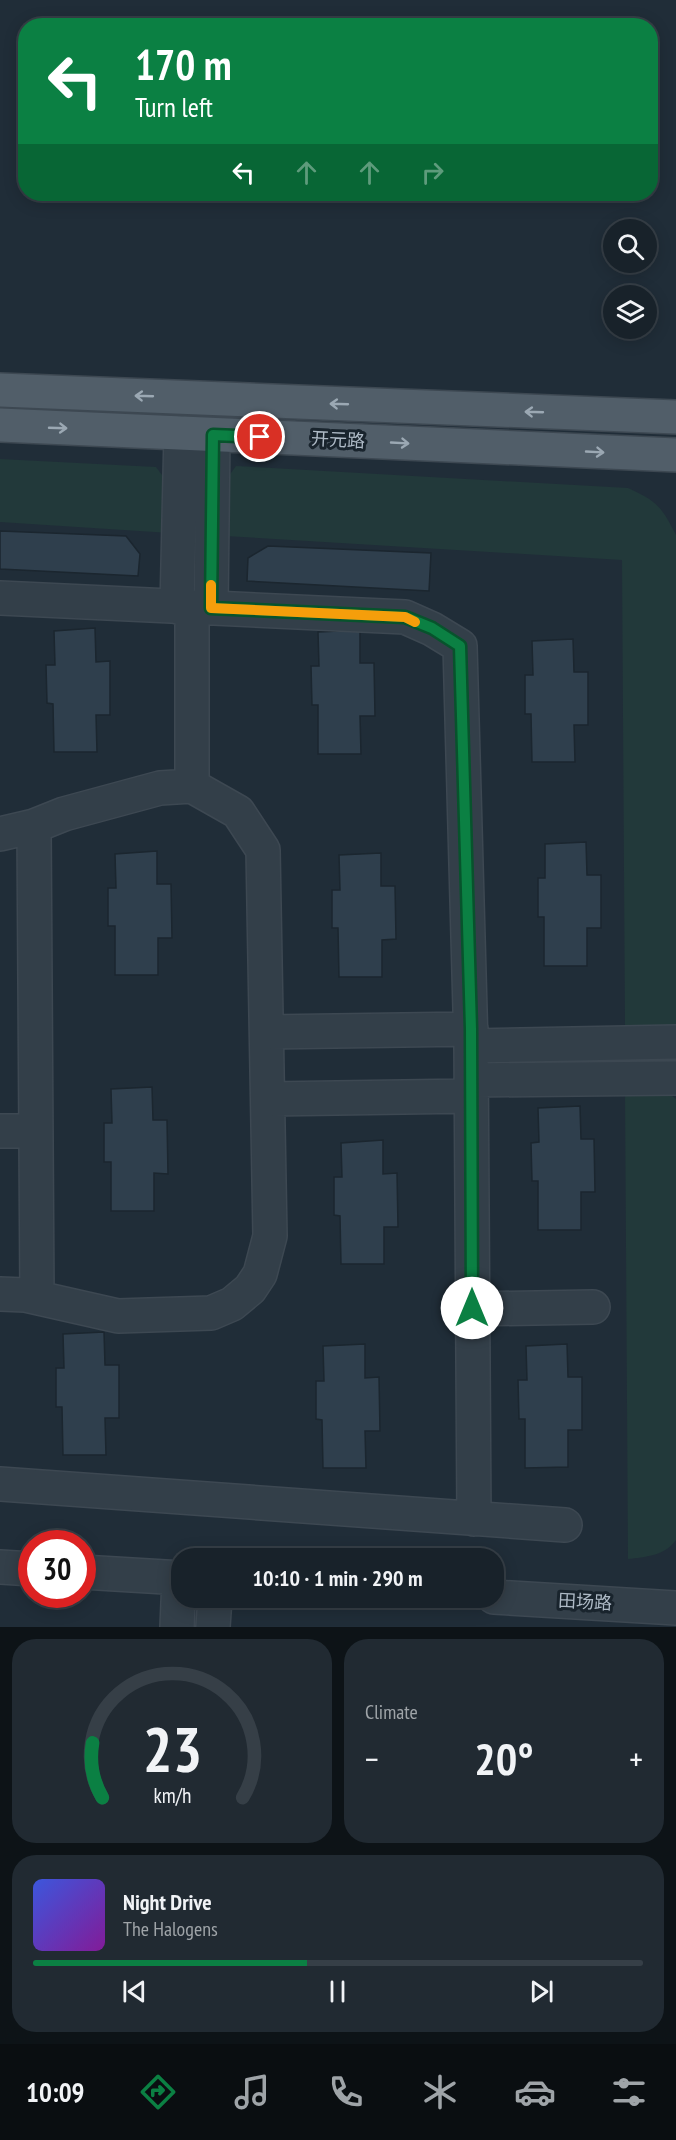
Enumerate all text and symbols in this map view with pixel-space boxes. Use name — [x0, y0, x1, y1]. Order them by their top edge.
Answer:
text: 170 m — [135, 37, 232, 92]
icon: left — [36, 42, 114, 120]
text: Turn left — [135, 90, 213, 124]
icon: left — [227, 156, 260, 189]
icon: ahead — [290, 156, 323, 189]
icon: ahead — [353, 156, 386, 189]
icon: right — [416, 156, 449, 189]
map controls — [603, 219, 657, 339]
button: search — [603, 219, 657, 273]
button: layers — [603, 285, 657, 339]
one-way arrow — [134, 390, 154, 401]
one-way arrow — [329, 398, 349, 409]
one-way arrow — [524, 406, 544, 417]
pin — [234, 411, 285, 462]
icon: arrive — [243, 420, 276, 453]
one-way arrow — [48, 422, 68, 433]
street label: 开元路 — [310, 427, 366, 452]
one-way arrow — [390, 438, 410, 449]
one-way arrow — [584, 446, 604, 457]
position arrow — [440, 1276, 504, 1340]
speed limit sign: 30 — [18, 1530, 96, 1608]
text: 10:10 · 1 min · 290 m — [252, 1564, 423, 1592]
street label: 田场路 — [557, 1589, 613, 1614]
text: Climate — [365, 1699, 418, 1725]
text: 23 — [142, 1708, 202, 1789]
text: 20° — [474, 1729, 534, 1787]
text: − — [365, 1737, 379, 1780]
text: + — [629, 1737, 643, 1780]
text: km/h — [153, 1781, 191, 1809]
text: Night Drive — [123, 1888, 212, 1916]
text: The Halogens — [123, 1916, 218, 1942]
icon: previous — [118, 1975, 151, 2008]
icon: pause — [321, 1975, 354, 2008]
icon: next — [525, 1975, 558, 2008]
icon: directions — [137, 2071, 179, 2113]
icon: music — [231, 2071, 273, 2113]
icon: phone — [325, 2071, 367, 2113]
icon: climate — [419, 2071, 461, 2113]
icon: car — [514, 2071, 556, 2113]
icon: filters — [608, 2071, 650, 2113]
text: 10:09 — [26, 2075, 85, 2109]

